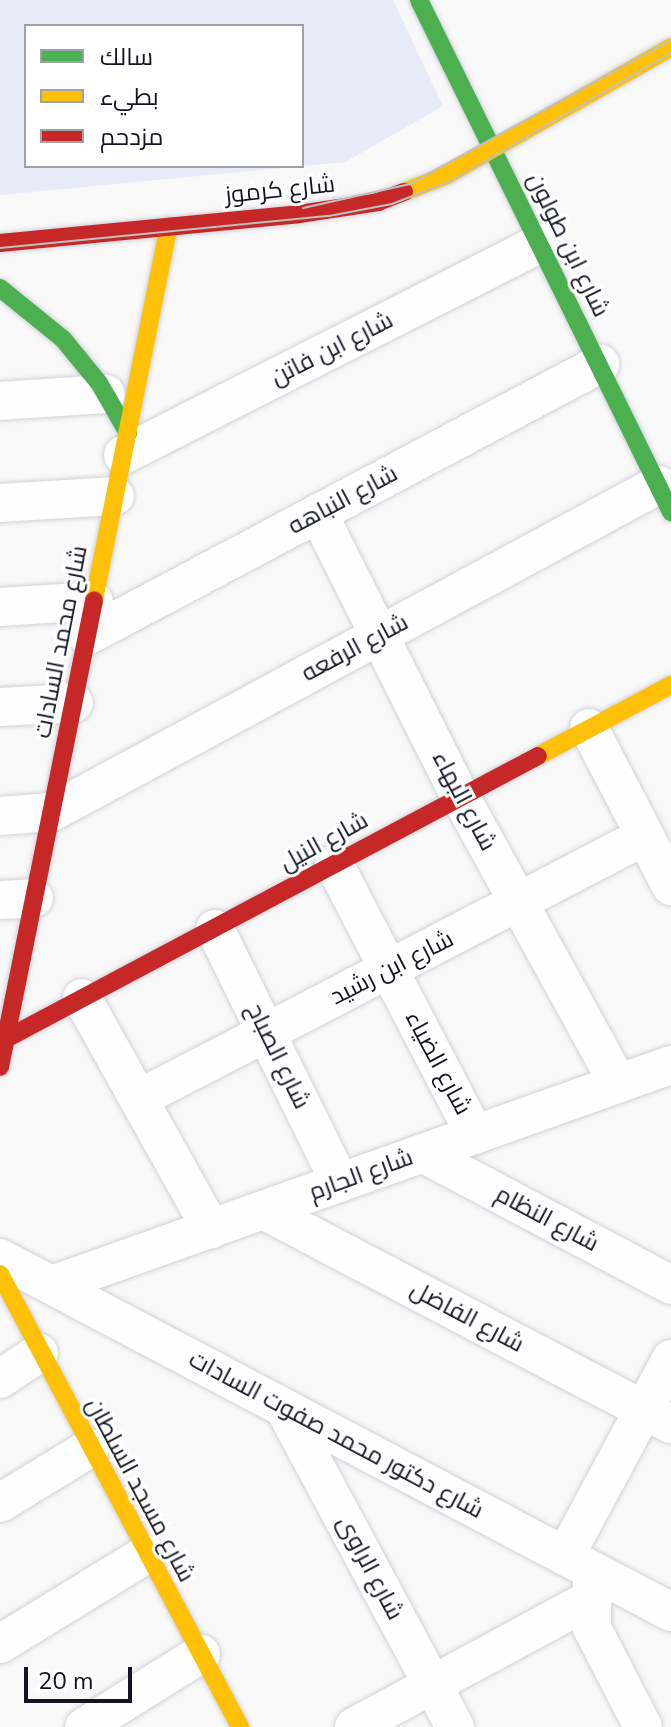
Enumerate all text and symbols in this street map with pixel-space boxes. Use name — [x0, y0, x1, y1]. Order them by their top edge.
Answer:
legend — [24, 24, 304, 168]
text: سالك — [100, 41, 153, 73]
text: بطيء — [100, 81, 159, 113]
text: مزدحم — [100, 121, 163, 153]
street label: شارع ابن طولون — [521, 168, 615, 322]
street label: شارع كرموز — [224, 170, 336, 210]
street label: شارع ابن فاتن — [266, 306, 398, 392]
street label: شارع النباهه — [283, 459, 403, 541]
street label: شارع محمد السادات — [28, 543, 94, 741]
street label: شارع الرفعه — [297, 608, 413, 688]
street label: شارع البهاء — [426, 746, 502, 856]
street label: شارع النيل — [275, 806, 373, 878]
street label: شارع ابن رشيد — [326, 925, 458, 1011]
street label: شارع الصباح — [240, 998, 316, 1114]
street label: شارع الضياء — [399, 1006, 477, 1120]
street label: شارع الجارم — [305, 1143, 417, 1207]
street label: شارع النظام — [490, 1180, 604, 1258]
street label: شارع الفاضل — [405, 1275, 529, 1359]
street label: شارع دكتور محمد صفوت السادات — [184, 1345, 488, 1525]
street label: شارع مسجد السلطان — [79, 1393, 201, 1587]
street label: شارع الراوى — [331, 1511, 409, 1625]
scale bar — [28, 1651, 136, 1701]
text: 20 m — [38, 1665, 94, 1697]

